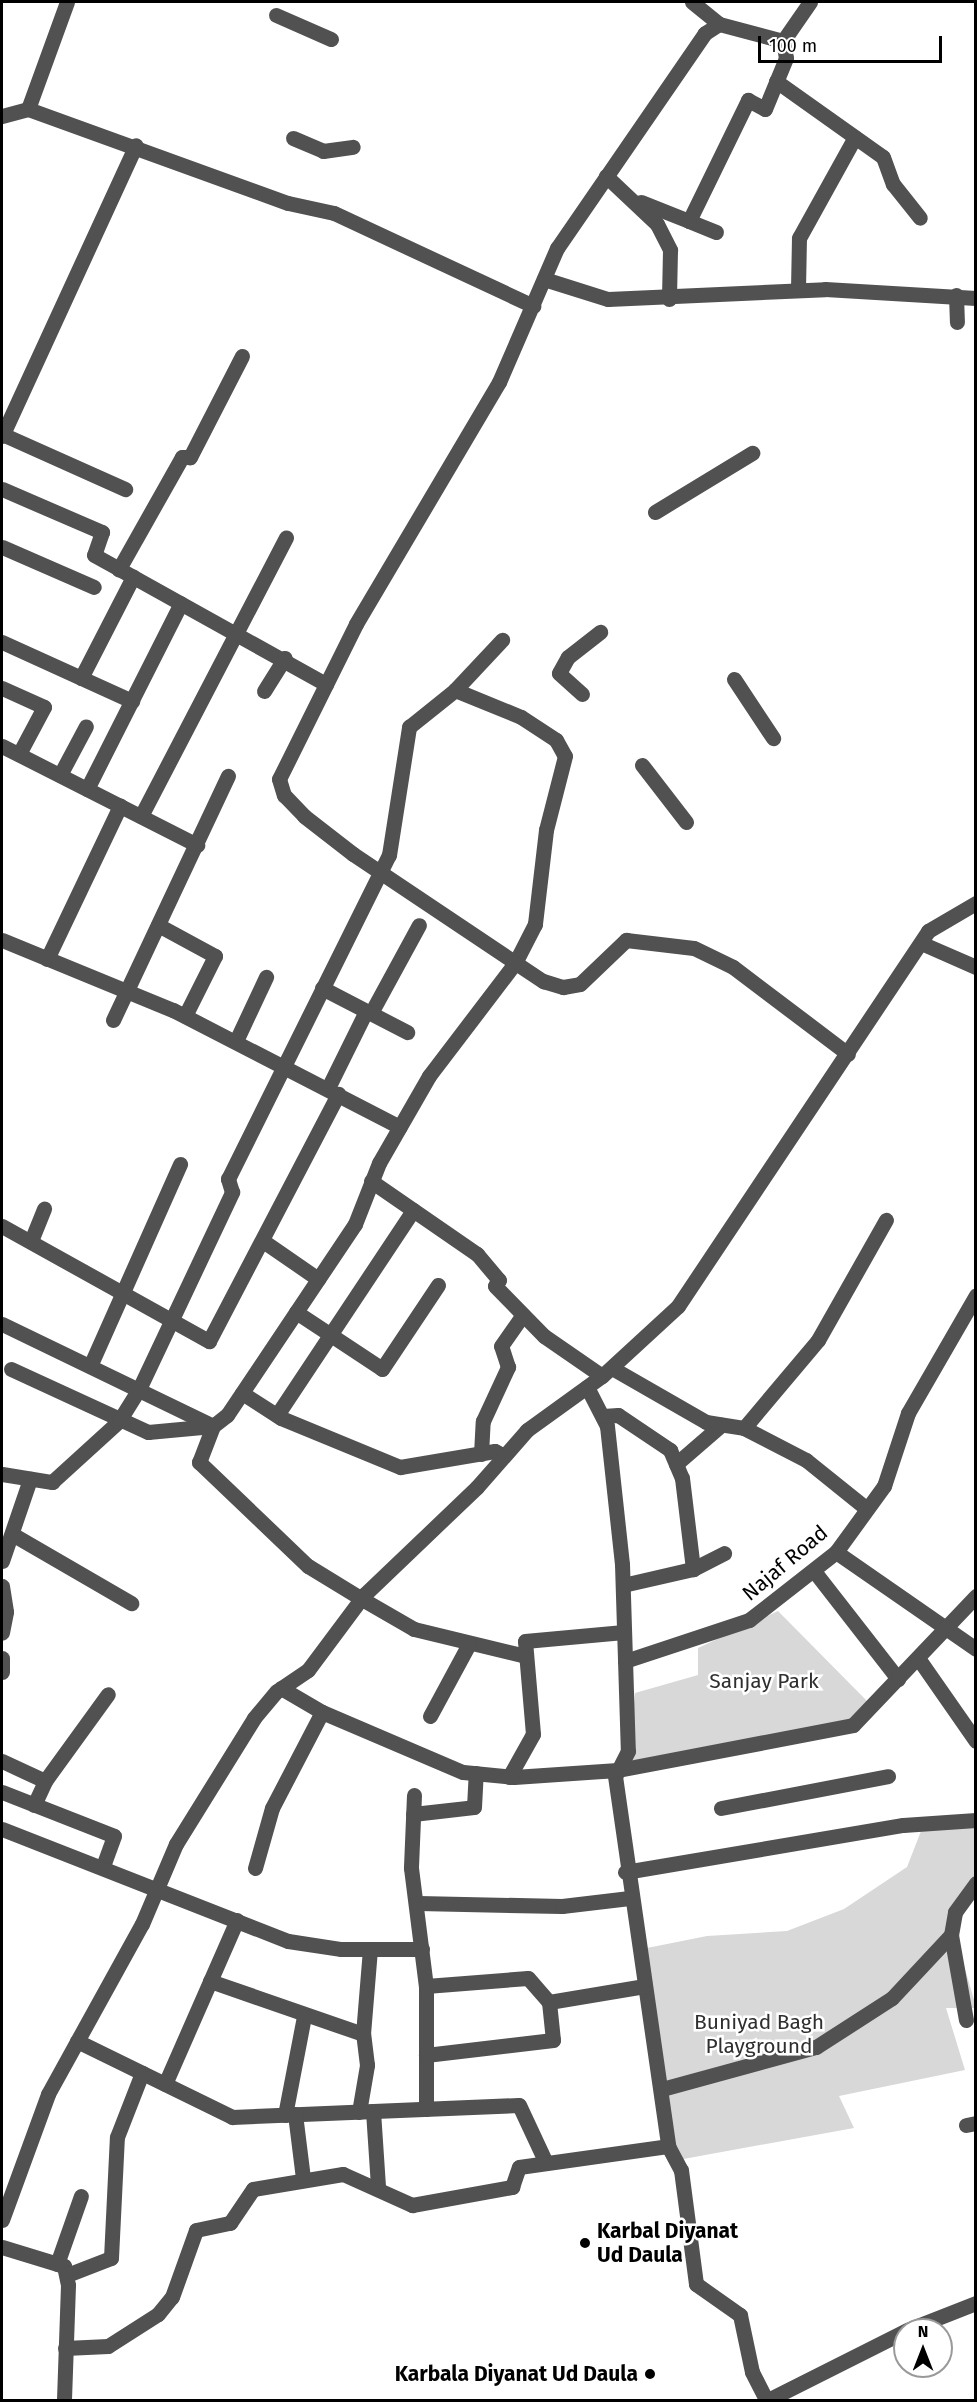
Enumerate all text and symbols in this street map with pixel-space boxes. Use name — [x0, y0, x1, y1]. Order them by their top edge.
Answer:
scale bar — [761, 24, 946, 62]
text: 100 m — [769, 35, 817, 57]
street label: Najaf Road — [737, 1520, 833, 1606]
park label: Sanjay Park — [709, 1668, 819, 1694]
park label: Buniyad Bagh Playground — [694, 2009, 824, 2059]
place label: Karbal Diyanat Ud Daula — [597, 2218, 738, 2268]
marker: Karbal Diyanat Ud Daula — [578, 2236, 592, 2250]
north arrow — [893, 2318, 953, 2378]
text: N — [918, 2322, 928, 2341]
place label: Karbala Diyanat Ud Daula — [395, 2361, 638, 2387]
marker: Karbala Diyanat Ud Daula — [643, 2367, 657, 2381]

